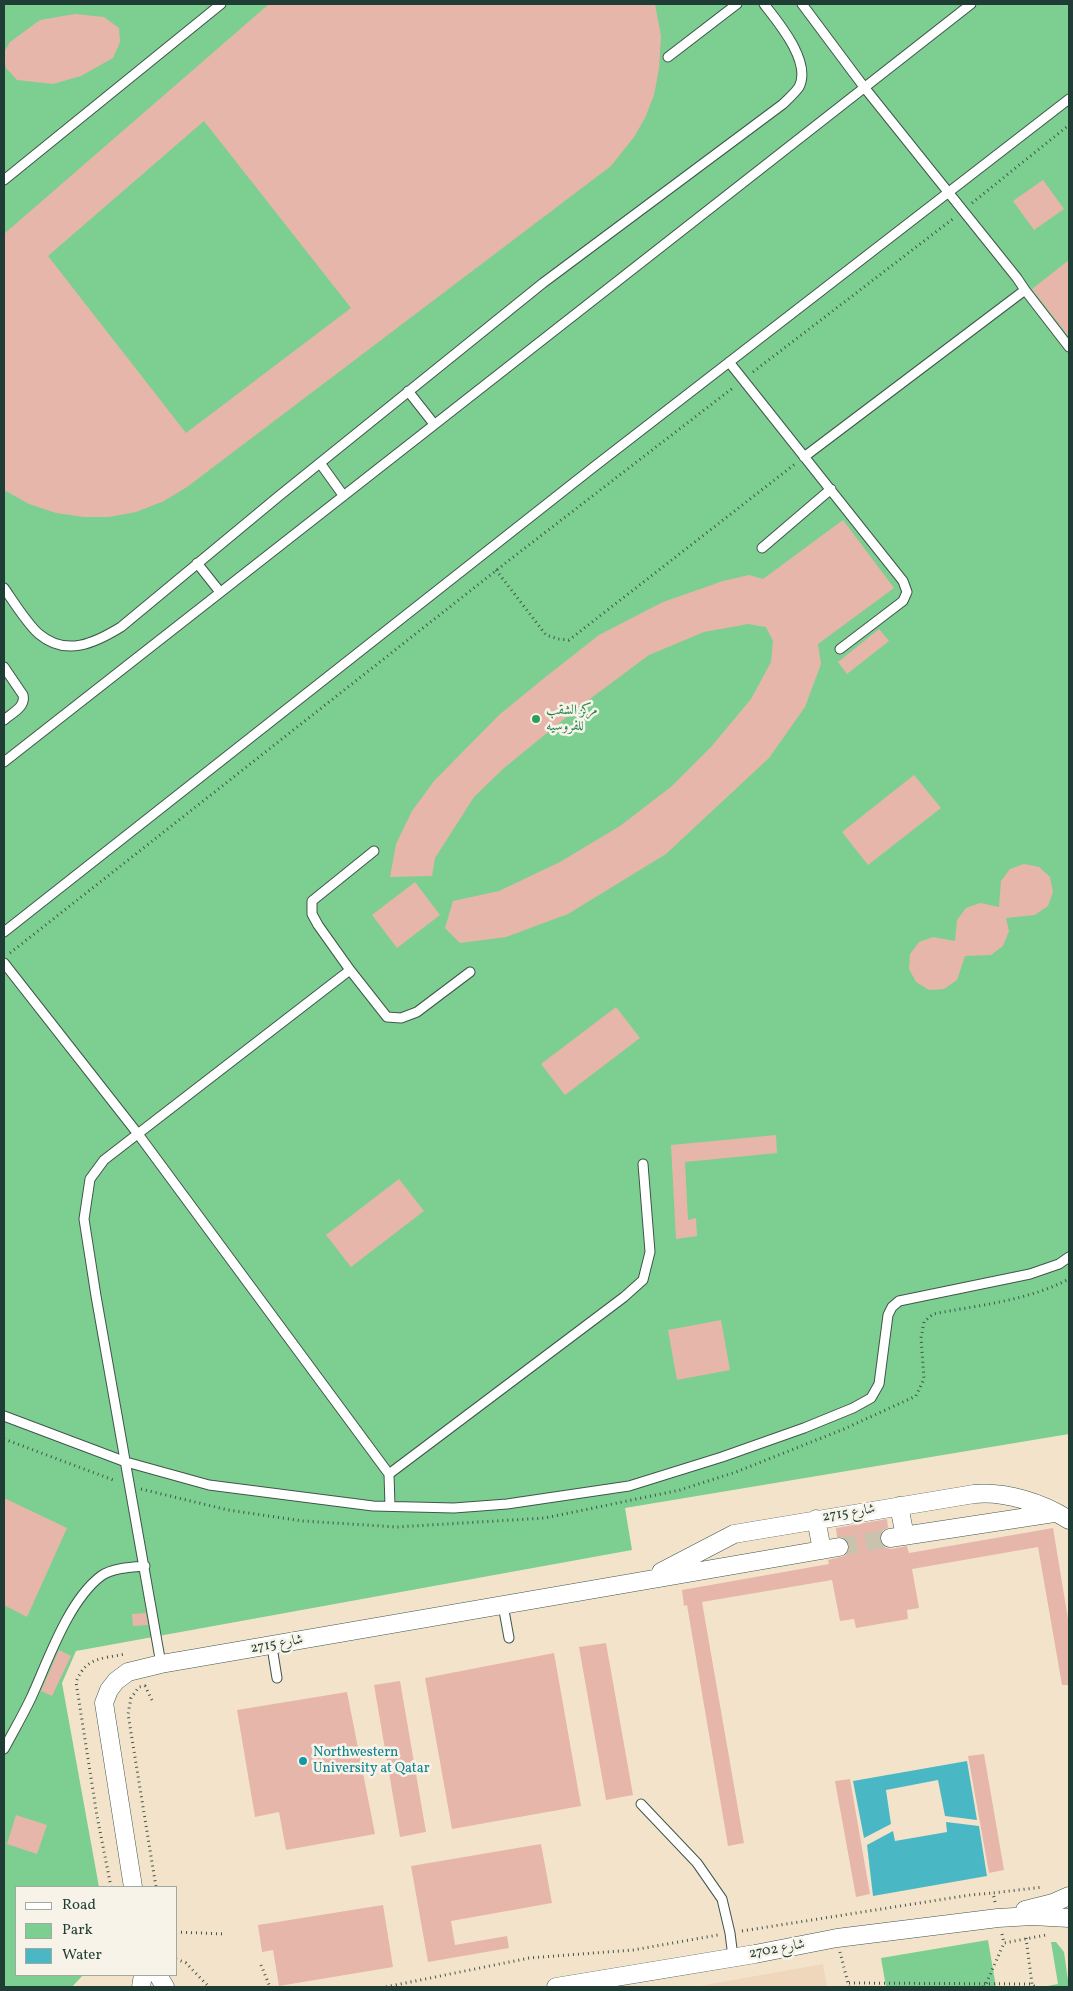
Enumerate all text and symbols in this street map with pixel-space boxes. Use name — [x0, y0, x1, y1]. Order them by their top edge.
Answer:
place label: مركز الشقب للفروسيه — [546, 703, 598, 736]
marker: مركز الشقب للفروسيه — [530, 713, 542, 725]
street label: شارع 2715 — [821, 1502, 877, 1526]
street label: شارع 2715 — [249, 1632, 305, 1658]
place label: Northwestern University at Qatar — [313, 1745, 429, 1778]
marker: Northwestern University at Qatar — [297, 1755, 309, 1767]
legend — [15, 1886, 178, 1976]
text: Road — [62, 1895, 96, 1916]
text: Park — [62, 1920, 93, 1941]
street label: شارع 2702 — [748, 1937, 806, 1963]
text: Water — [62, 1945, 102, 1966]

